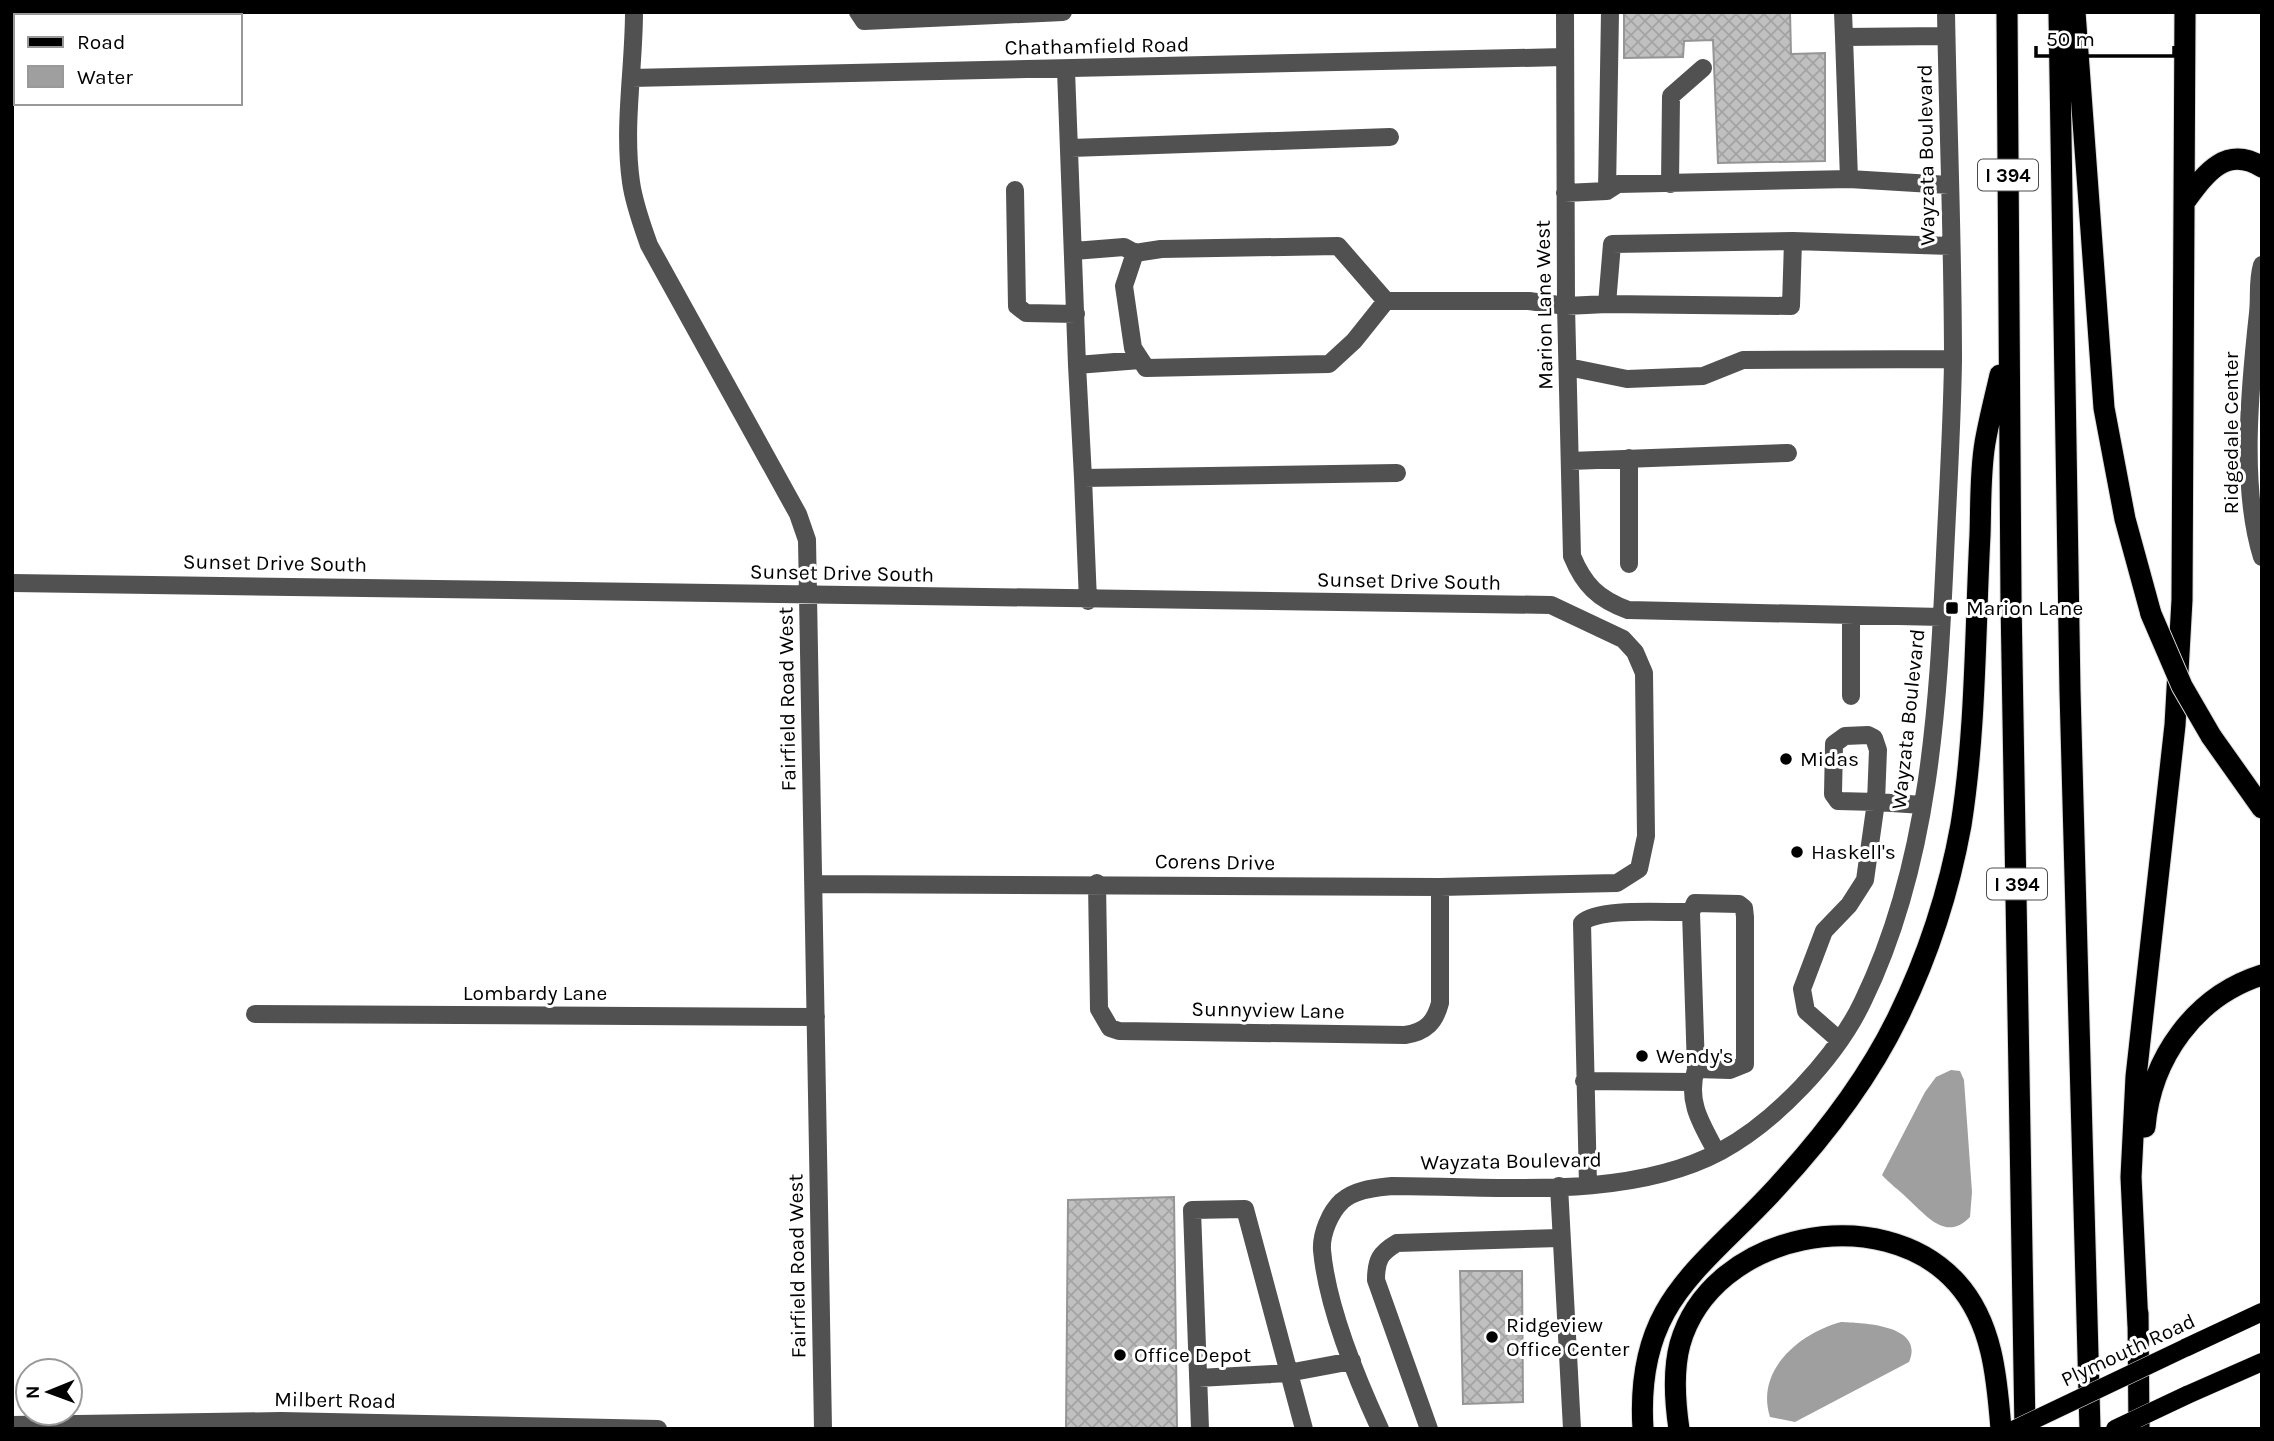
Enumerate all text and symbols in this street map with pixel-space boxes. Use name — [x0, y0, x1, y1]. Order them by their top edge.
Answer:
legend — [14, 14, 242, 105]
scale bar — [2036, 14, 2174, 58]
text: 50 m — [2046, 27, 2095, 51]
text: Road — [77, 30, 125, 54]
street label: Chathamfield Road — [1004, 32, 1190, 60]
street label: Wayzata Boulevard — [1912, 64, 1940, 246]
text: Water — [77, 65, 133, 89]
road number: I 394 — [1978, 160, 2038, 190]
street label: Marion Lane West — [1531, 220, 1557, 390]
street label: Ridgedale Center — [2219, 351, 2243, 514]
street label: Sunset Drive South — [183, 549, 367, 577]
street label: Sunset Drive South — [750, 559, 934, 587]
street label: Sunset Drive South — [1317, 567, 1501, 595]
place label: Marion Lane — [1966, 596, 2083, 620]
marker: Marion Lane — [1944, 600, 1960, 616]
street label: Fairfield Road West — [773, 606, 801, 792]
street label: Wayzata Boulevard — [1887, 628, 1929, 810]
place label: Midas — [1800, 747, 1859, 771]
marker: Midas — [1778, 751, 1794, 767]
place label: Haskell's — [1811, 840, 1896, 864]
marker: Haskell's — [1789, 844, 1805, 860]
street label: Corens Drive — [1155, 849, 1275, 875]
road number: I 394 — [1987, 869, 2047, 900]
street label: Lombardy Lane — [463, 981, 607, 1005]
street label: Sunnyview Lane — [1191, 997, 1345, 1023]
place label: Wendy's — [1656, 1044, 1734, 1068]
marker: Wendy's — [1634, 1048, 1650, 1064]
street label: Wayzata Boulevard — [1420, 1147, 1602, 1175]
street label: Fairfield Road West — [783, 1173, 811, 1359]
street label: Plymouth Road — [2057, 1308, 2199, 1392]
place label: Ridgeview Office Center — [1506, 1313, 1630, 1361]
marker: Ridgeview Office Center — [1484, 1329, 1500, 1345]
place label: Office Depot — [1134, 1343, 1251, 1367]
marker: Office Depot — [1112, 1347, 1128, 1363]
north arrow — [14, 1357, 84, 1427]
text: N — [22, 1385, 44, 1399]
street label: Milbert Road — [274, 1387, 396, 1413]

